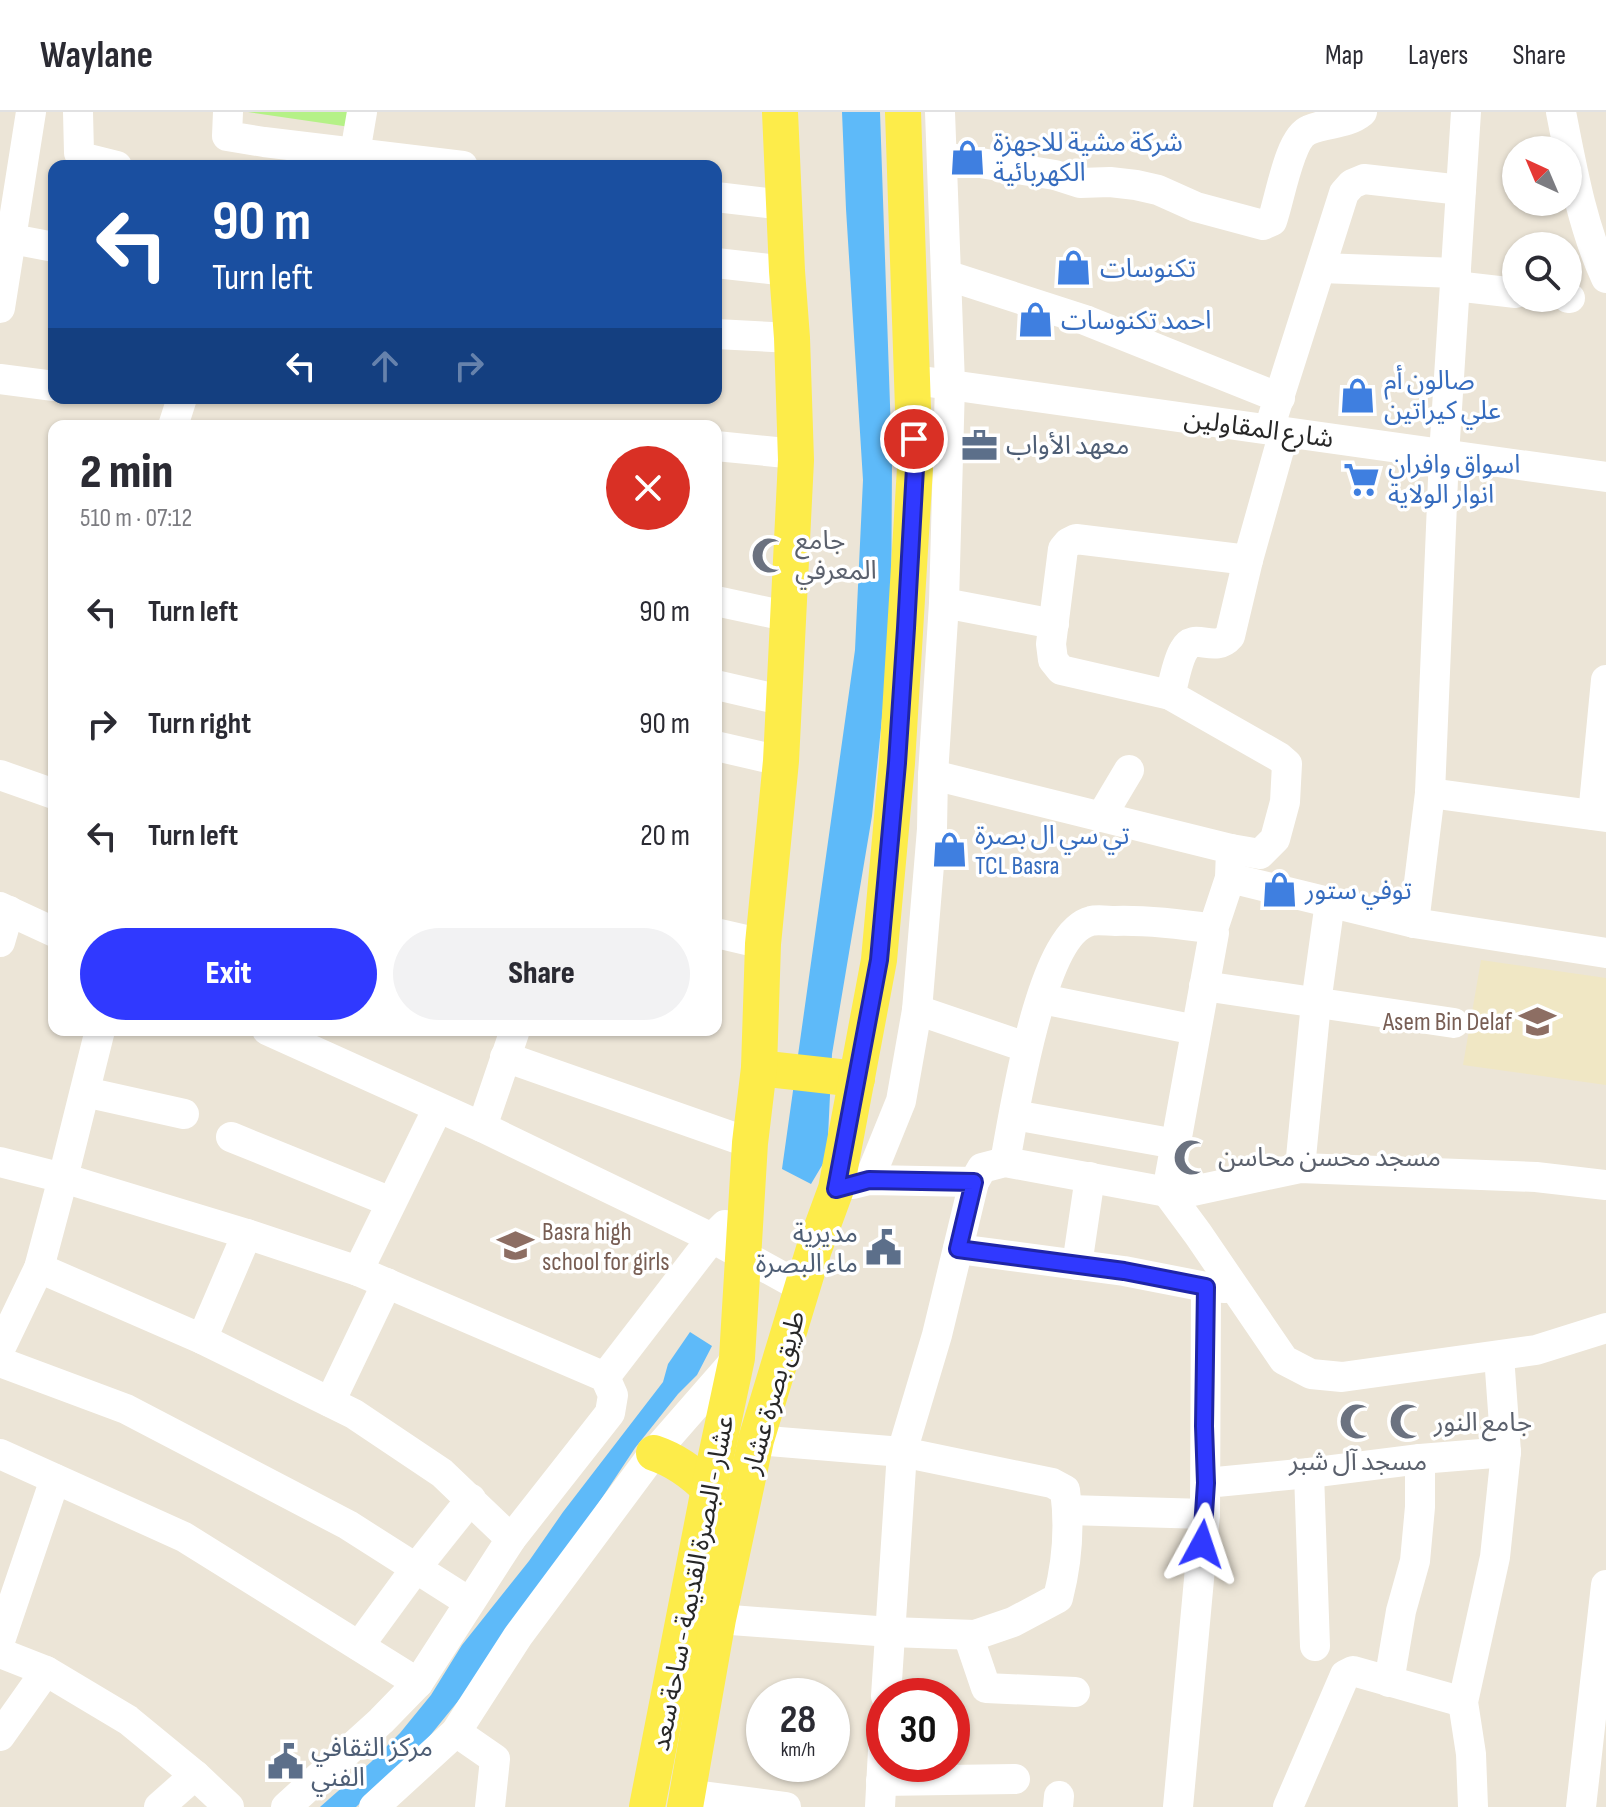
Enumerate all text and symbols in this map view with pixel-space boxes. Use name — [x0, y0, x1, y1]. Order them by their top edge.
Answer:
text: Waylane — [40, 33, 153, 78]
text: Map — [1325, 39, 1364, 72]
text: Layers — [1408, 39, 1468, 72]
text: Share — [1512, 39, 1566, 72]
place label: شركة مشية للاجهزة الكهربائية — [993, 128, 1183, 189]
north arrow — [1502, 136, 1582, 216]
map controls — [1502, 136, 1582, 312]
shop icon: شركة مشية للاجهزة الكهربائية — [948, 138, 986, 176]
text: 90 m — [212, 189, 311, 256]
icon: left — [80, 192, 184, 296]
button: search — [1502, 232, 1582, 312]
shop icon: تكنوسات — [1055, 249, 1093, 287]
place label: تكنوسات — [1100, 254, 1196, 285]
text: Turn left — [212, 257, 313, 300]
shop icon: احمد تكنوسات — [1016, 301, 1054, 339]
place label: احمد تكنوسات — [1061, 306, 1211, 337]
icon: left — [279, 344, 323, 388]
icon: ahead — [363, 344, 407, 388]
icon: right — [447, 344, 491, 388]
place label: صالون أم علي كيراتين — [1384, 364, 1501, 430]
shop icon: صالون أم علي كيراتين — [1339, 376, 1377, 414]
street label: شارع المقاولين — [1182, 404, 1335, 457]
pin — [880, 405, 948, 473]
icon: arrive — [892, 417, 936, 461]
office icon: معهد الأواب — [961, 426, 999, 464]
place label: معهد الأواب — [1006, 431, 1129, 462]
text: 2 min — [80, 444, 173, 501]
button: close — [606, 446, 690, 530]
place label: اسواق وافران انوار الولاية — [1388, 450, 1520, 511]
supermarket icon: اسواق وافران انوار الولاية — [1343, 460, 1381, 498]
text: 510 m · 07:12 — [80, 503, 192, 534]
place label: جامع المعرفي — [795, 526, 877, 590]
mosque icon: جامع المعرفي — [750, 536, 788, 574]
icon: left — [80, 590, 124, 634]
text: Turn left — [148, 594, 238, 630]
text: 90 m — [639, 594, 690, 630]
icon: right — [80, 702, 124, 746]
text: Turn right — [148, 706, 251, 742]
text: 90 m — [639, 706, 690, 742]
icon: left — [80, 814, 124, 858]
text: Turn left — [148, 818, 238, 854]
text: 20 m — [640, 818, 690, 854]
place label: تي سي ال بصرة TCL Basra — [975, 821, 1130, 882]
shop icon: تي سي ال بصرة TCL Basra — [930, 831, 968, 869]
shop icon: توفي ستور — [1260, 871, 1298, 909]
place label: توفي ستور — [1304, 876, 1412, 910]
button: Exit — [80, 928, 377, 1020]
button: Share — [393, 928, 690, 1020]
school or university icon: Asem Bin Delaf — [1519, 1002, 1557, 1040]
place label: Asem Bin Delaf — [1382, 1007, 1512, 1038]
mosque icon: مسجد محسن محاسن — [1173, 1138, 1211, 1176]
place label: مسجد محسن محاسن — [1218, 1143, 1441, 1174]
place label: Basra high school for girls — [542, 1217, 670, 1278]
place label: مديرية ماء البصرة — [756, 1219, 858, 1280]
school or university icon: Basra high school for girls — [497, 1227, 535, 1265]
public building icon: مديرية ماء البصرة — [865, 1229, 903, 1267]
street label: طريق بصرة عشار — [736, 1307, 812, 1478]
mosque icon: مسجد آل شبر — [1339, 1403, 1377, 1441]
mosque icon: جامع النور — [1389, 1403, 1427, 1441]
place label: جامع النور — [1433, 1408, 1532, 1442]
street label: عشار - البصرة القديمة - ساحة سعد — [646, 1413, 741, 1754]
place label: مسجد آل شبر — [1288, 1447, 1427, 1478]
position arrow — [1160, 1502, 1244, 1586]
speed limit sign: 30 — [866, 1678, 970, 1782]
text: 28 — [780, 1696, 816, 1744]
place label: مركز الثقافي الفني — [311, 1733, 433, 1797]
text: km/h — [781, 1738, 815, 1762]
public building icon: مركز الثقافي الفني — [266, 1743, 304, 1781]

